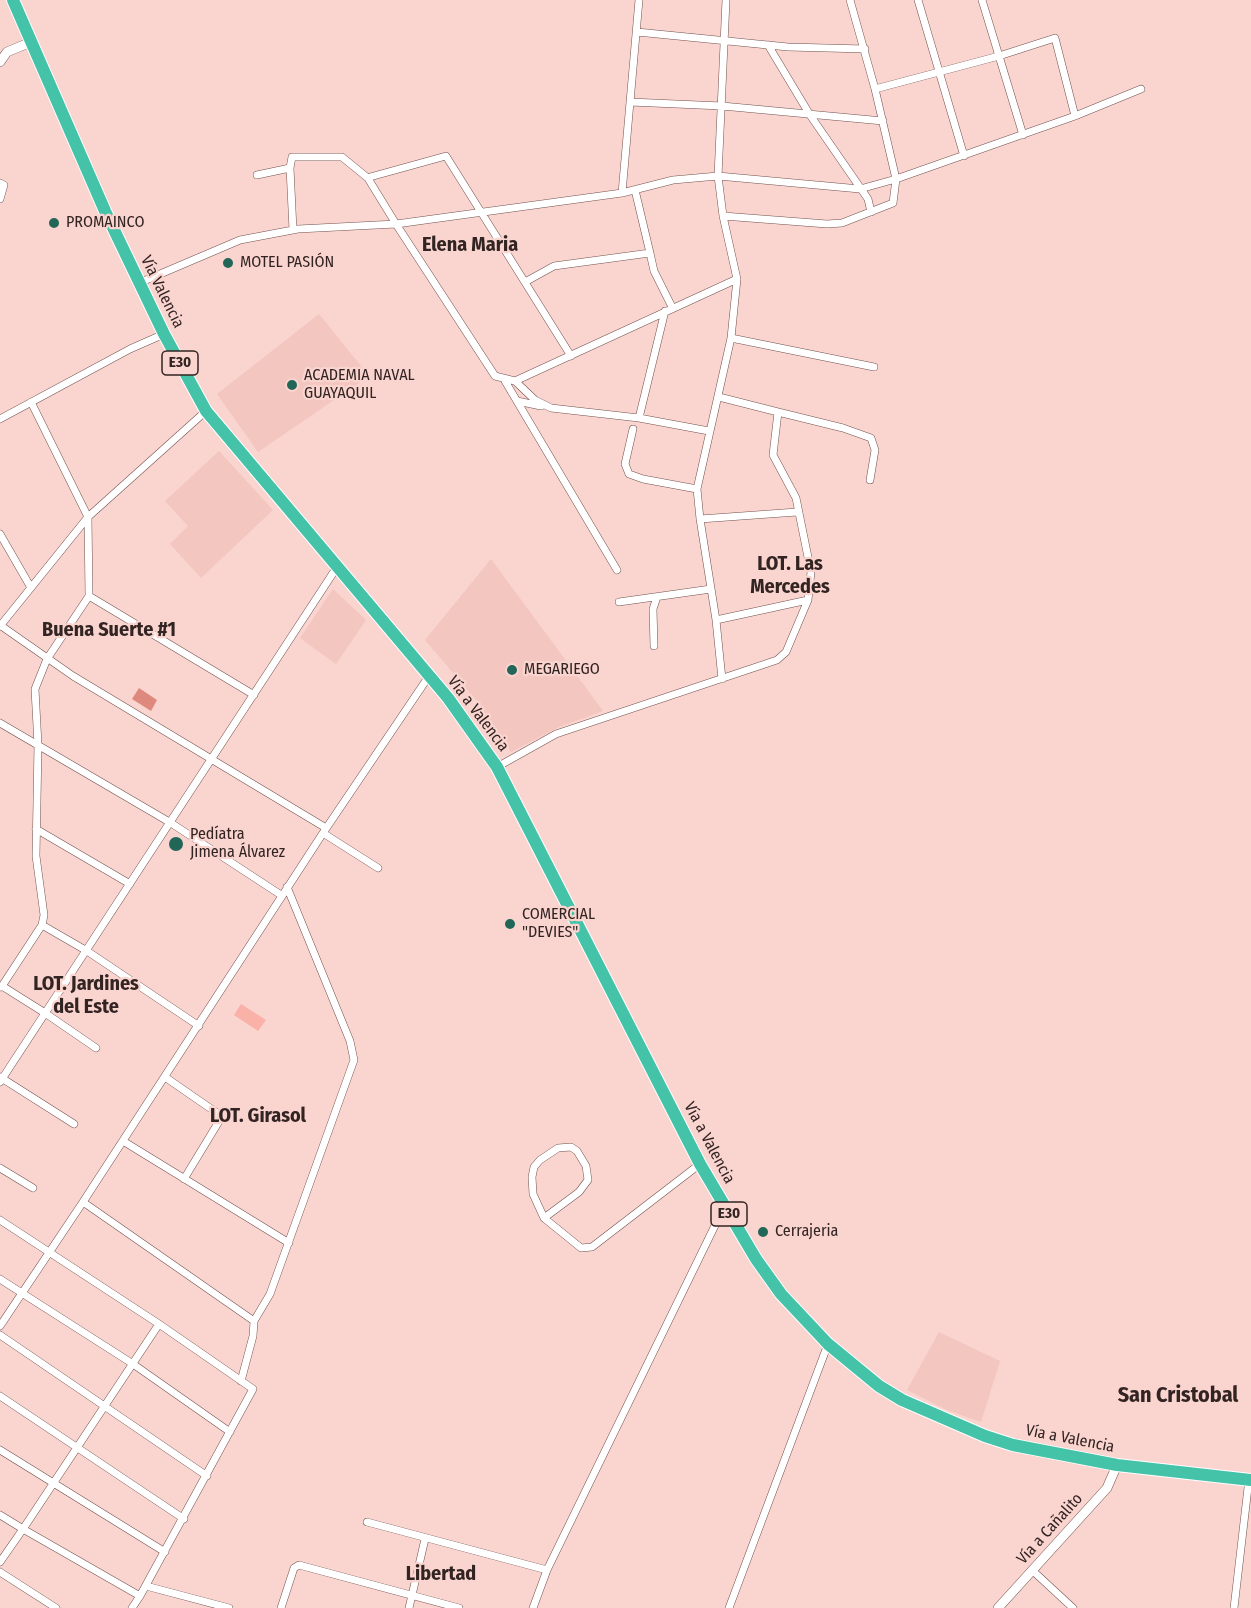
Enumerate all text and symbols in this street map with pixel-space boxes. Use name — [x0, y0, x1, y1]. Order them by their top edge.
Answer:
place label: PROMAINCO — [66, 213, 144, 233]
marker: PROMAINCO — [47, 216, 61, 230]
district label: Elena Maria — [422, 233, 518, 257]
street label: Vía Valencia — [136, 253, 188, 331]
place label: MOTEL PASIÓN — [240, 253, 334, 273]
marker: MOTEL PASIÓN — [221, 256, 235, 270]
road number: E30 — [162, 351, 198, 375]
place label: ACADEMIA NAVAL GUAYAQUIL — [304, 366, 415, 404]
marker: ACADEMIA NAVAL GUAYAQUIL — [285, 378, 299, 392]
district label: LOT. Las Mercedes — [750, 552, 830, 599]
district label: Buena Suerte #1 — [42, 618, 176, 642]
place label: MEGARIEGO — [524, 660, 600, 680]
marker: MEGARIEGO — [505, 663, 519, 677]
street label: Vía a Valencia — [443, 672, 513, 756]
place label: Pedíatra Jimena Álvarez — [190, 825, 285, 863]
marker: Pedíatra Jimena Álvarez — [167, 835, 185, 853]
place label: COMERCIAL "DEVIES" — [522, 905, 595, 943]
marker: COMERCIAL "DEVIES" — [503, 917, 517, 931]
district label: LOT. Jardines del Este — [33, 972, 139, 1019]
street label: Vía a Valencia — [679, 1099, 739, 1187]
district label: LOT. Girasol — [210, 1104, 306, 1128]
road number: E30 — [711, 1202, 747, 1226]
place label: Cerrajeria — [775, 1222, 838, 1242]
marker: Cerrajeria — [756, 1225, 770, 1239]
district label: San Cristobal — [1118, 1383, 1238, 1409]
street label: Vía a Valencia — [1024, 1421, 1116, 1457]
street label: Vía a Cañalito — [1013, 1489, 1087, 1569]
district label: Libertad — [406, 1562, 476, 1586]

